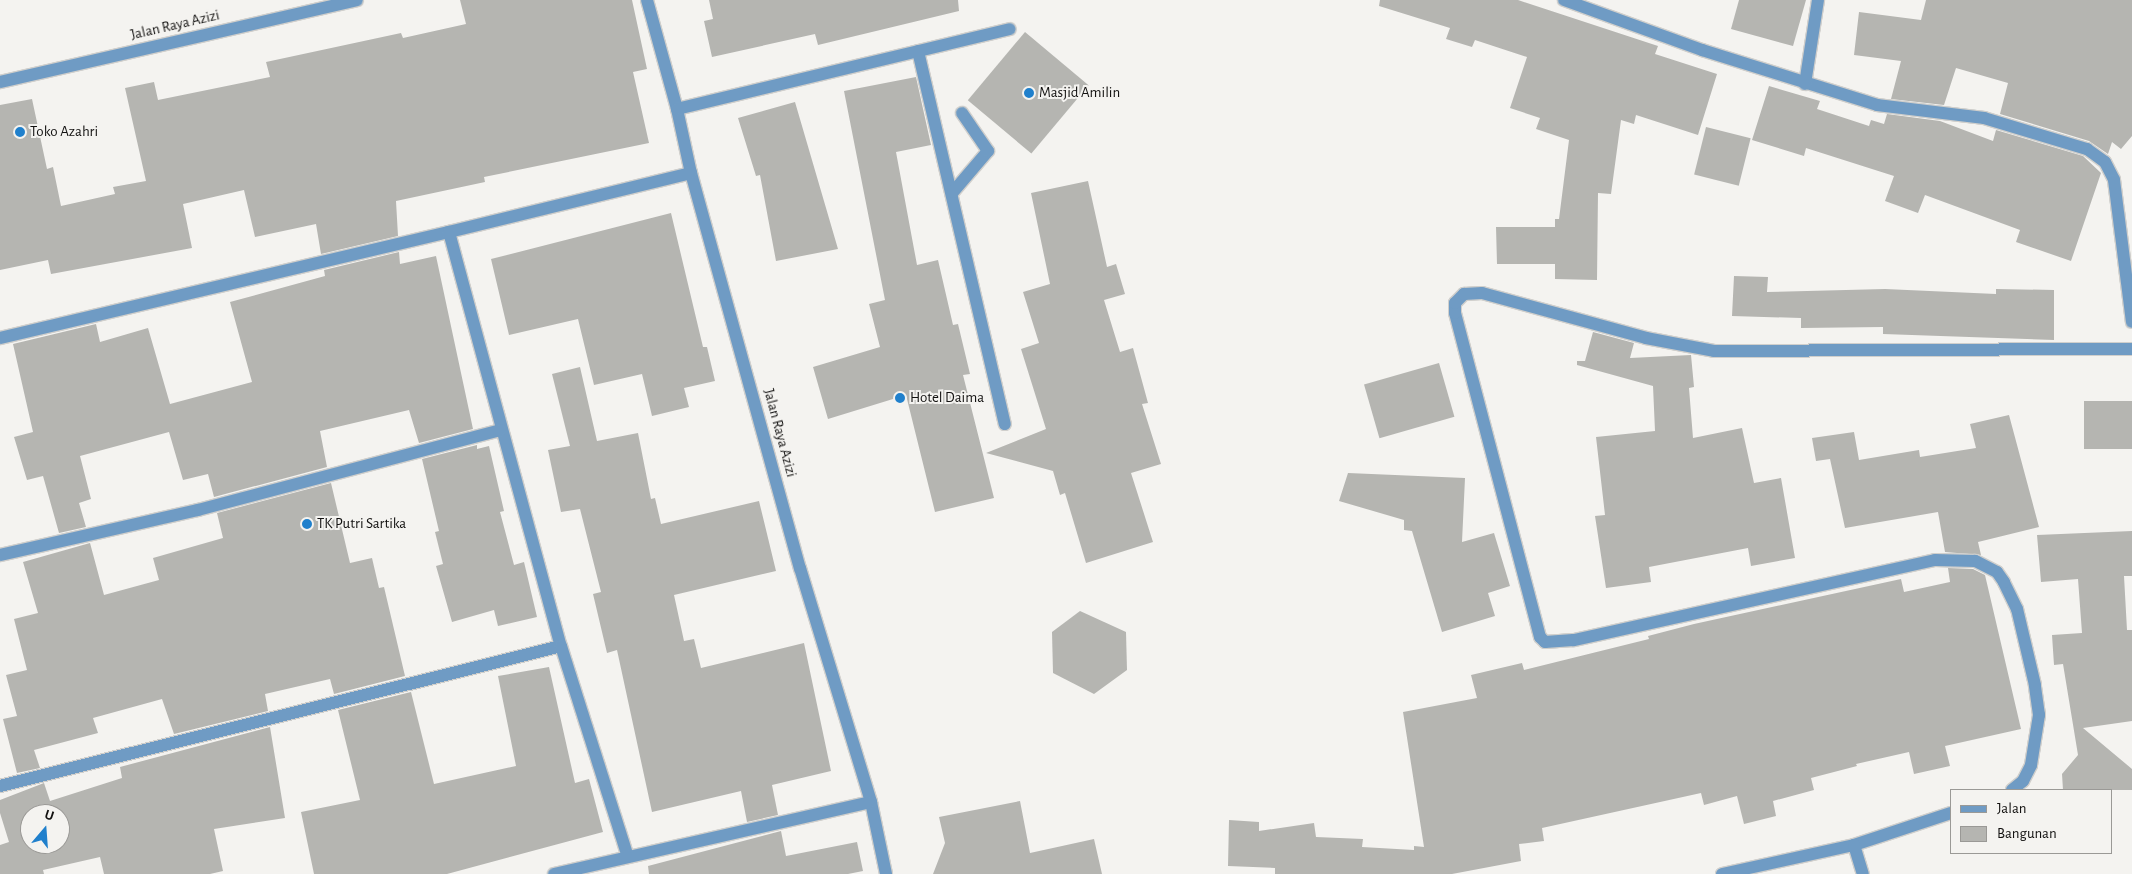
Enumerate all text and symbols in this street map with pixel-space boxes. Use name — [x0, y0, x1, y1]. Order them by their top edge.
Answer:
street label: Jalan Raya Azizi — [129, 6, 221, 44]
place label: Masjid Amilin — [1039, 84, 1120, 102]
marker: Masjid Amilin — [1023, 87, 1035, 99]
place label: Toko Azahri — [30, 123, 98, 141]
marker: Toko Azahri — [14, 126, 26, 138]
street label: Jalan Raya Azizi — [760, 387, 800, 479]
place label: Hotel Daima — [910, 389, 984, 407]
marker: Hotel Daima — [894, 392, 906, 404]
place label: TK Putri Sartika — [317, 515, 406, 533]
marker: TK Putri Sartika — [301, 518, 313, 530]
legend — [1950, 789, 2112, 854]
text: Jalan — [1997, 801, 2027, 816]
north arrow — [20, 804, 70, 854]
text: U — [43, 808, 56, 824]
text: Bangunan — [1997, 826, 2057, 841]

